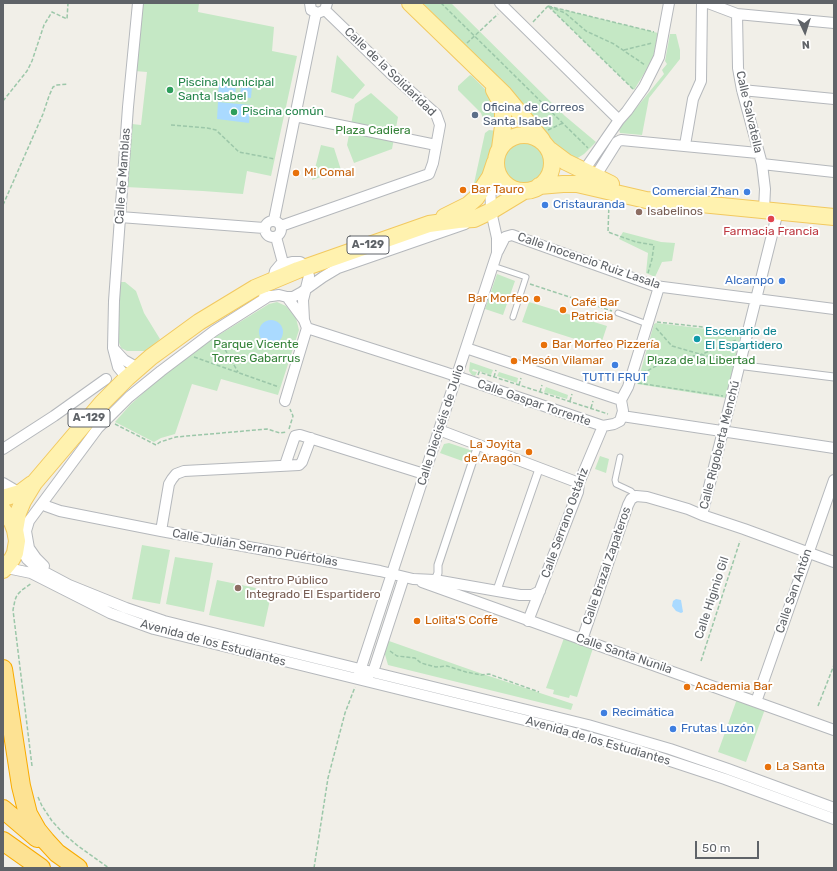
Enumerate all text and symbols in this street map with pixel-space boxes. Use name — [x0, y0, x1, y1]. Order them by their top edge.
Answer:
north arrow — [785, 12, 825, 52]
street label: Calle de la Solidaridad — [341, 25, 439, 119]
text: N — [801, 38, 810, 51]
street label: Calle Salvatella — [733, 69, 765, 155]
place label: Piscina Municipal Santa Isabel — [178, 76, 274, 104]
marker: Piscina Municipal Santa Isabel — [165, 85, 175, 95]
place label: Oficina de Correos Santa Isabel — [483, 101, 584, 129]
place label: Piscina común — [242, 105, 324, 119]
marker: Piscina común — [229, 107, 239, 117]
marker: Oficina de Correos Santa Isabel — [470, 110, 480, 120]
park label: Plaza Cadiera — [335, 124, 411, 138]
street label: Calle de Mamblas — [112, 127, 134, 225]
place label: Mi Comal — [304, 166, 354, 180]
marker: Mi Comal — [291, 168, 301, 178]
place label: Bar Tauro — [471, 183, 524, 197]
marker: Bar Tauro — [458, 185, 468, 195]
place label: Comercial Zhan — [652, 185, 739, 199]
marker: Comercial Zhan — [742, 187, 752, 197]
place label: Cristauranda — [553, 198, 625, 212]
marker: Cristauranda — [540, 200, 550, 210]
place label: Isabelinos — [647, 205, 703, 219]
marker: Isabelinos — [634, 207, 644, 217]
marker: Farmacia Francia — [766, 214, 776, 224]
place label: Farmacia Francia — [723, 225, 819, 239]
street label: Calle Inocencio Ruiz Lasala — [516, 230, 662, 292]
road number: A-129 — [347, 236, 389, 254]
place label: Alcampo — [725, 274, 774, 288]
marker: Alcampo — [777, 276, 787, 286]
place label: Bar Morfeo — [468, 292, 529, 306]
marker: Bar Morfeo — [532, 294, 542, 304]
place label: Café Bar Patricia — [571, 296, 619, 324]
marker: Café Bar Patricia — [558, 305, 568, 315]
place label: Escenario de El Espartidero — [705, 325, 783, 353]
marker: Escenario de El Espartidero — [692, 334, 702, 344]
park label: Parque Vicente Torres Gabarrus — [212, 338, 300, 366]
place label: Bar Morfeo Pizzería — [552, 338, 660, 352]
marker: Bar Morfeo Pizzería — [539, 340, 549, 350]
place label: Mesón Vilamar — [522, 354, 604, 368]
park label: Plaza de la Libertad — [647, 354, 755, 368]
marker: Mesón Vilamar — [509, 356, 519, 366]
marker: TUTTI FRUT — [610, 360, 620, 370]
street label: Calle Dieciséis de Julio — [415, 363, 467, 487]
place label: TUTTI FRUT — [582, 371, 648, 385]
street label: Calle Gaspar Torrente — [475, 377, 593, 429]
street label: Calle Rigoberta Menchú — [697, 379, 743, 511]
road number: A-129 — [68, 409, 110, 427]
place label: La Joyita de Aragón — [464, 438, 521, 466]
marker: La Joyita de Aragón — [524, 447, 534, 457]
street label: Calle Serrano Ostáriz — [538, 466, 592, 580]
street label: Calle Brazal Zapateros — [580, 505, 634, 627]
street label: Calle Julián Serrano Puértolas — [171, 526, 339, 570]
street label: Calle San Antón — [773, 547, 815, 635]
street label: Calle Higinio Gil — [692, 555, 732, 641]
place label: Centro Público Integrado El Espartidero — [246, 574, 381, 602]
marker: Centro Público Integrado El Espartidero — [233, 583, 243, 593]
place label: Lolita'S Coffe — [425, 614, 498, 628]
marker: Lolita'S Coffe — [412, 616, 422, 626]
street label: Avenida de los Estudiantes — [139, 617, 287, 669]
street label: Calle Santa Nunila — [574, 631, 674, 677]
place label: Academia Bar — [695, 680, 772, 694]
marker: Academia Bar — [682, 682, 692, 692]
place label: Recimática — [612, 706, 674, 720]
marker: Recimática — [599, 708, 609, 718]
street label: Avenida de los Estudiantes — [524, 713, 672, 769]
place label: Frutas Luzón — [681, 722, 754, 736]
marker: Frutas Luzón — [668, 724, 678, 734]
place label: La Santa — [776, 760, 825, 774]
marker: La Santa — [763, 762, 773, 772]
scale bar — [697, 833, 761, 859]
text: 50 m — [702, 841, 730, 855]

